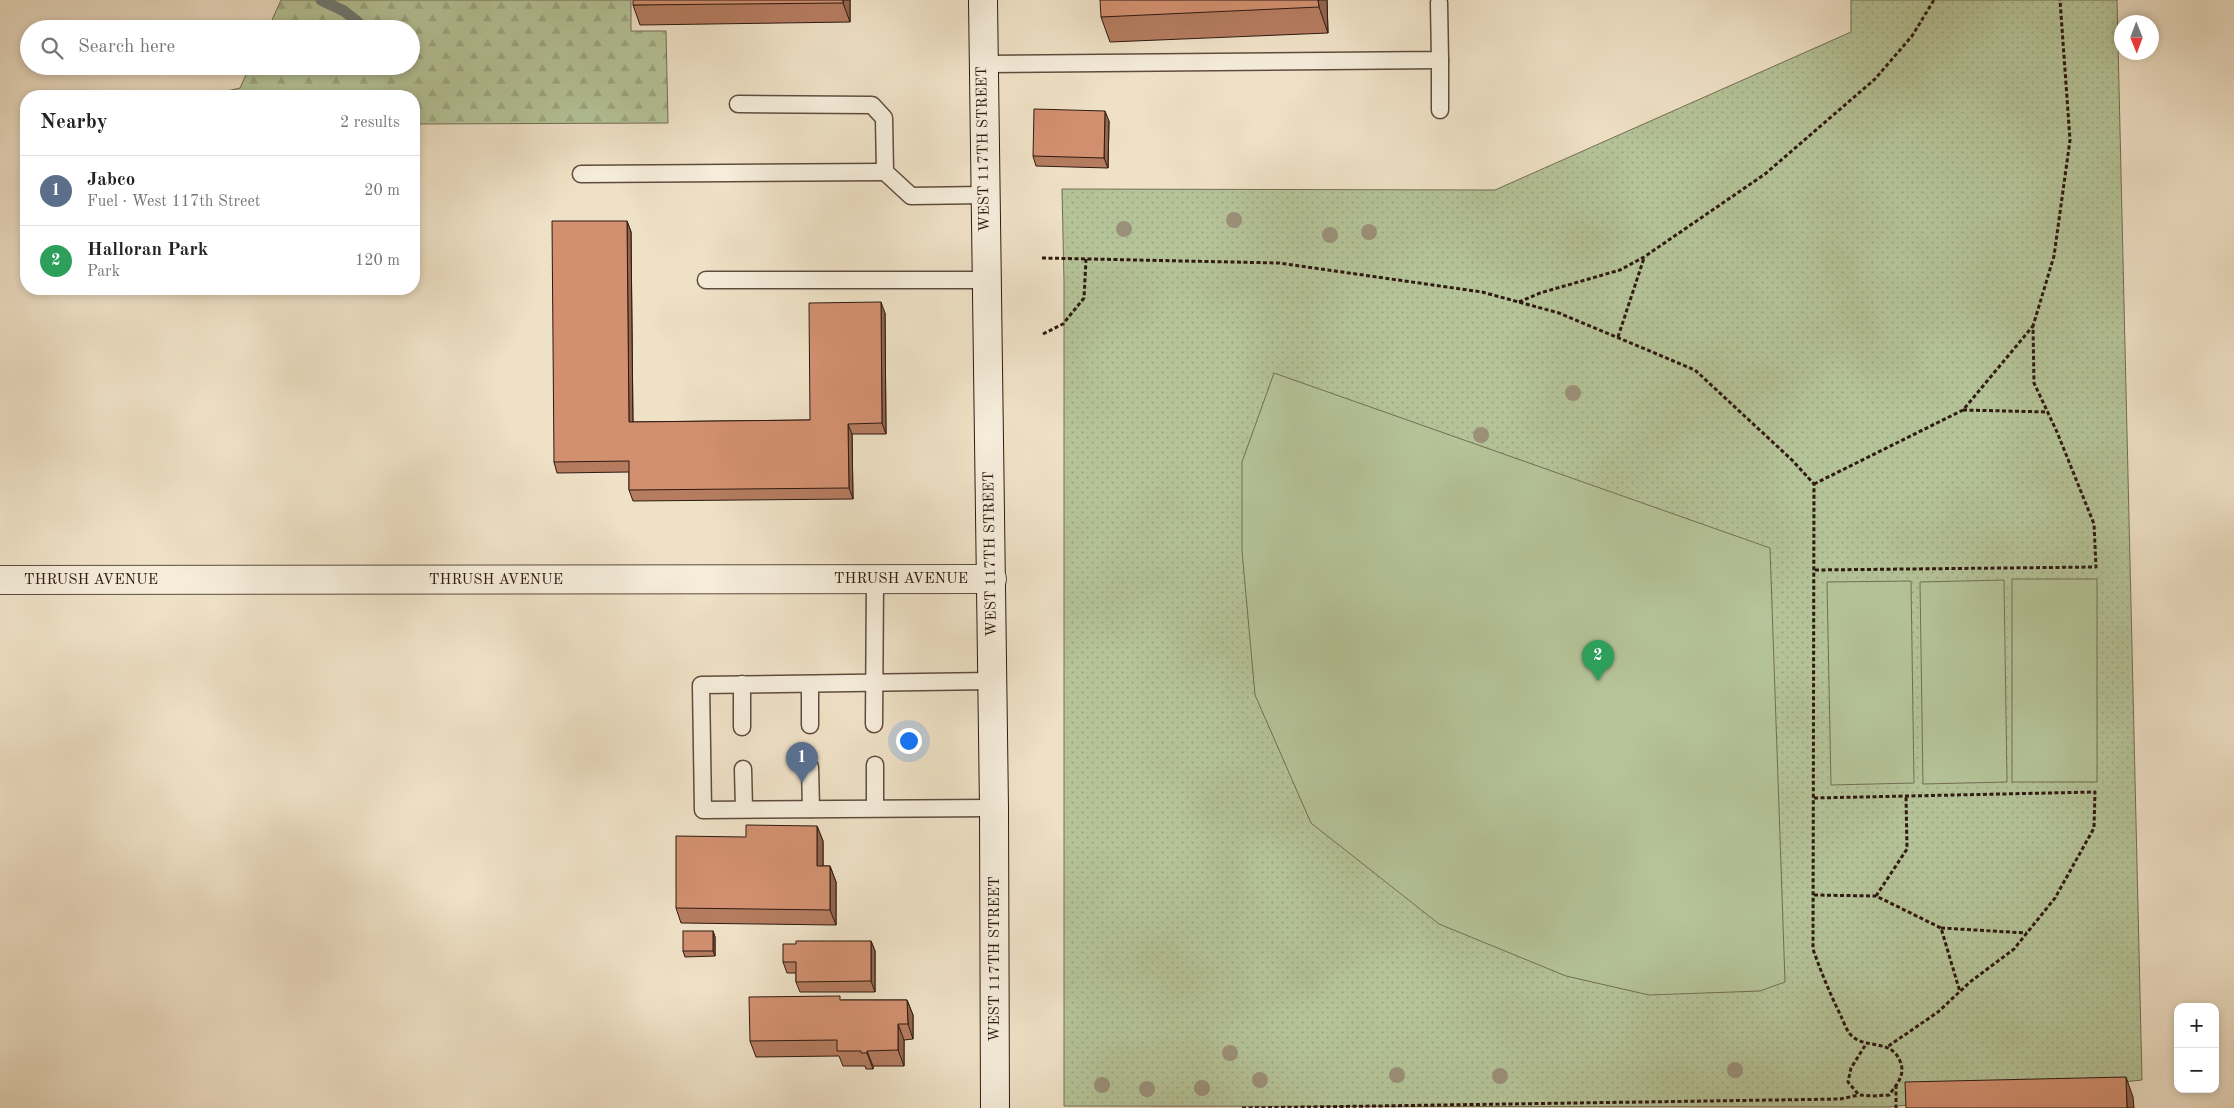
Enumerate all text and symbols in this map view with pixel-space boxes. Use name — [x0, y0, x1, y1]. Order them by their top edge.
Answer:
north arrow — [2114, 15, 2159, 60]
search box — [20, 20, 420, 75]
icon: search — [38, 34, 66, 62]
text: Search here — [78, 38, 175, 57]
street label: WEST 117TH STREET — [975, 66, 993, 232]
text: Nearby — [40, 112, 108, 133]
text: 2 results — [340, 115, 400, 131]
text: Jabco — [87, 171, 135, 190]
text: 1 — [51, 183, 61, 199]
text: 20 m — [364, 183, 400, 199]
text: Fuel · West 117th Street — [87, 194, 260, 210]
text: Halloran Park — [87, 241, 208, 260]
text: 2 — [51, 253, 61, 269]
text: 120 m — [355, 253, 400, 269]
text: Park — [87, 264, 120, 280]
street label: WEST 117TH STREET — [982, 471, 1000, 637]
street label: THRUSH AVENUE — [834, 572, 968, 587]
street label: THRUSH AVENUE — [24, 573, 158, 588]
street label: THRUSH AVENUE — [429, 573, 563, 588]
pin: 2 — [1582, 640, 1614, 681]
your location — [896, 728, 922, 754]
pin: 1 — [786, 742, 818, 783]
street label: WEST 117TH STREET — [988, 876, 1003, 1042]
map controls — [2174, 1003, 2219, 1093]
button: + — [2174, 1003, 2219, 1048]
button: − — [2174, 1048, 2219, 1093]

